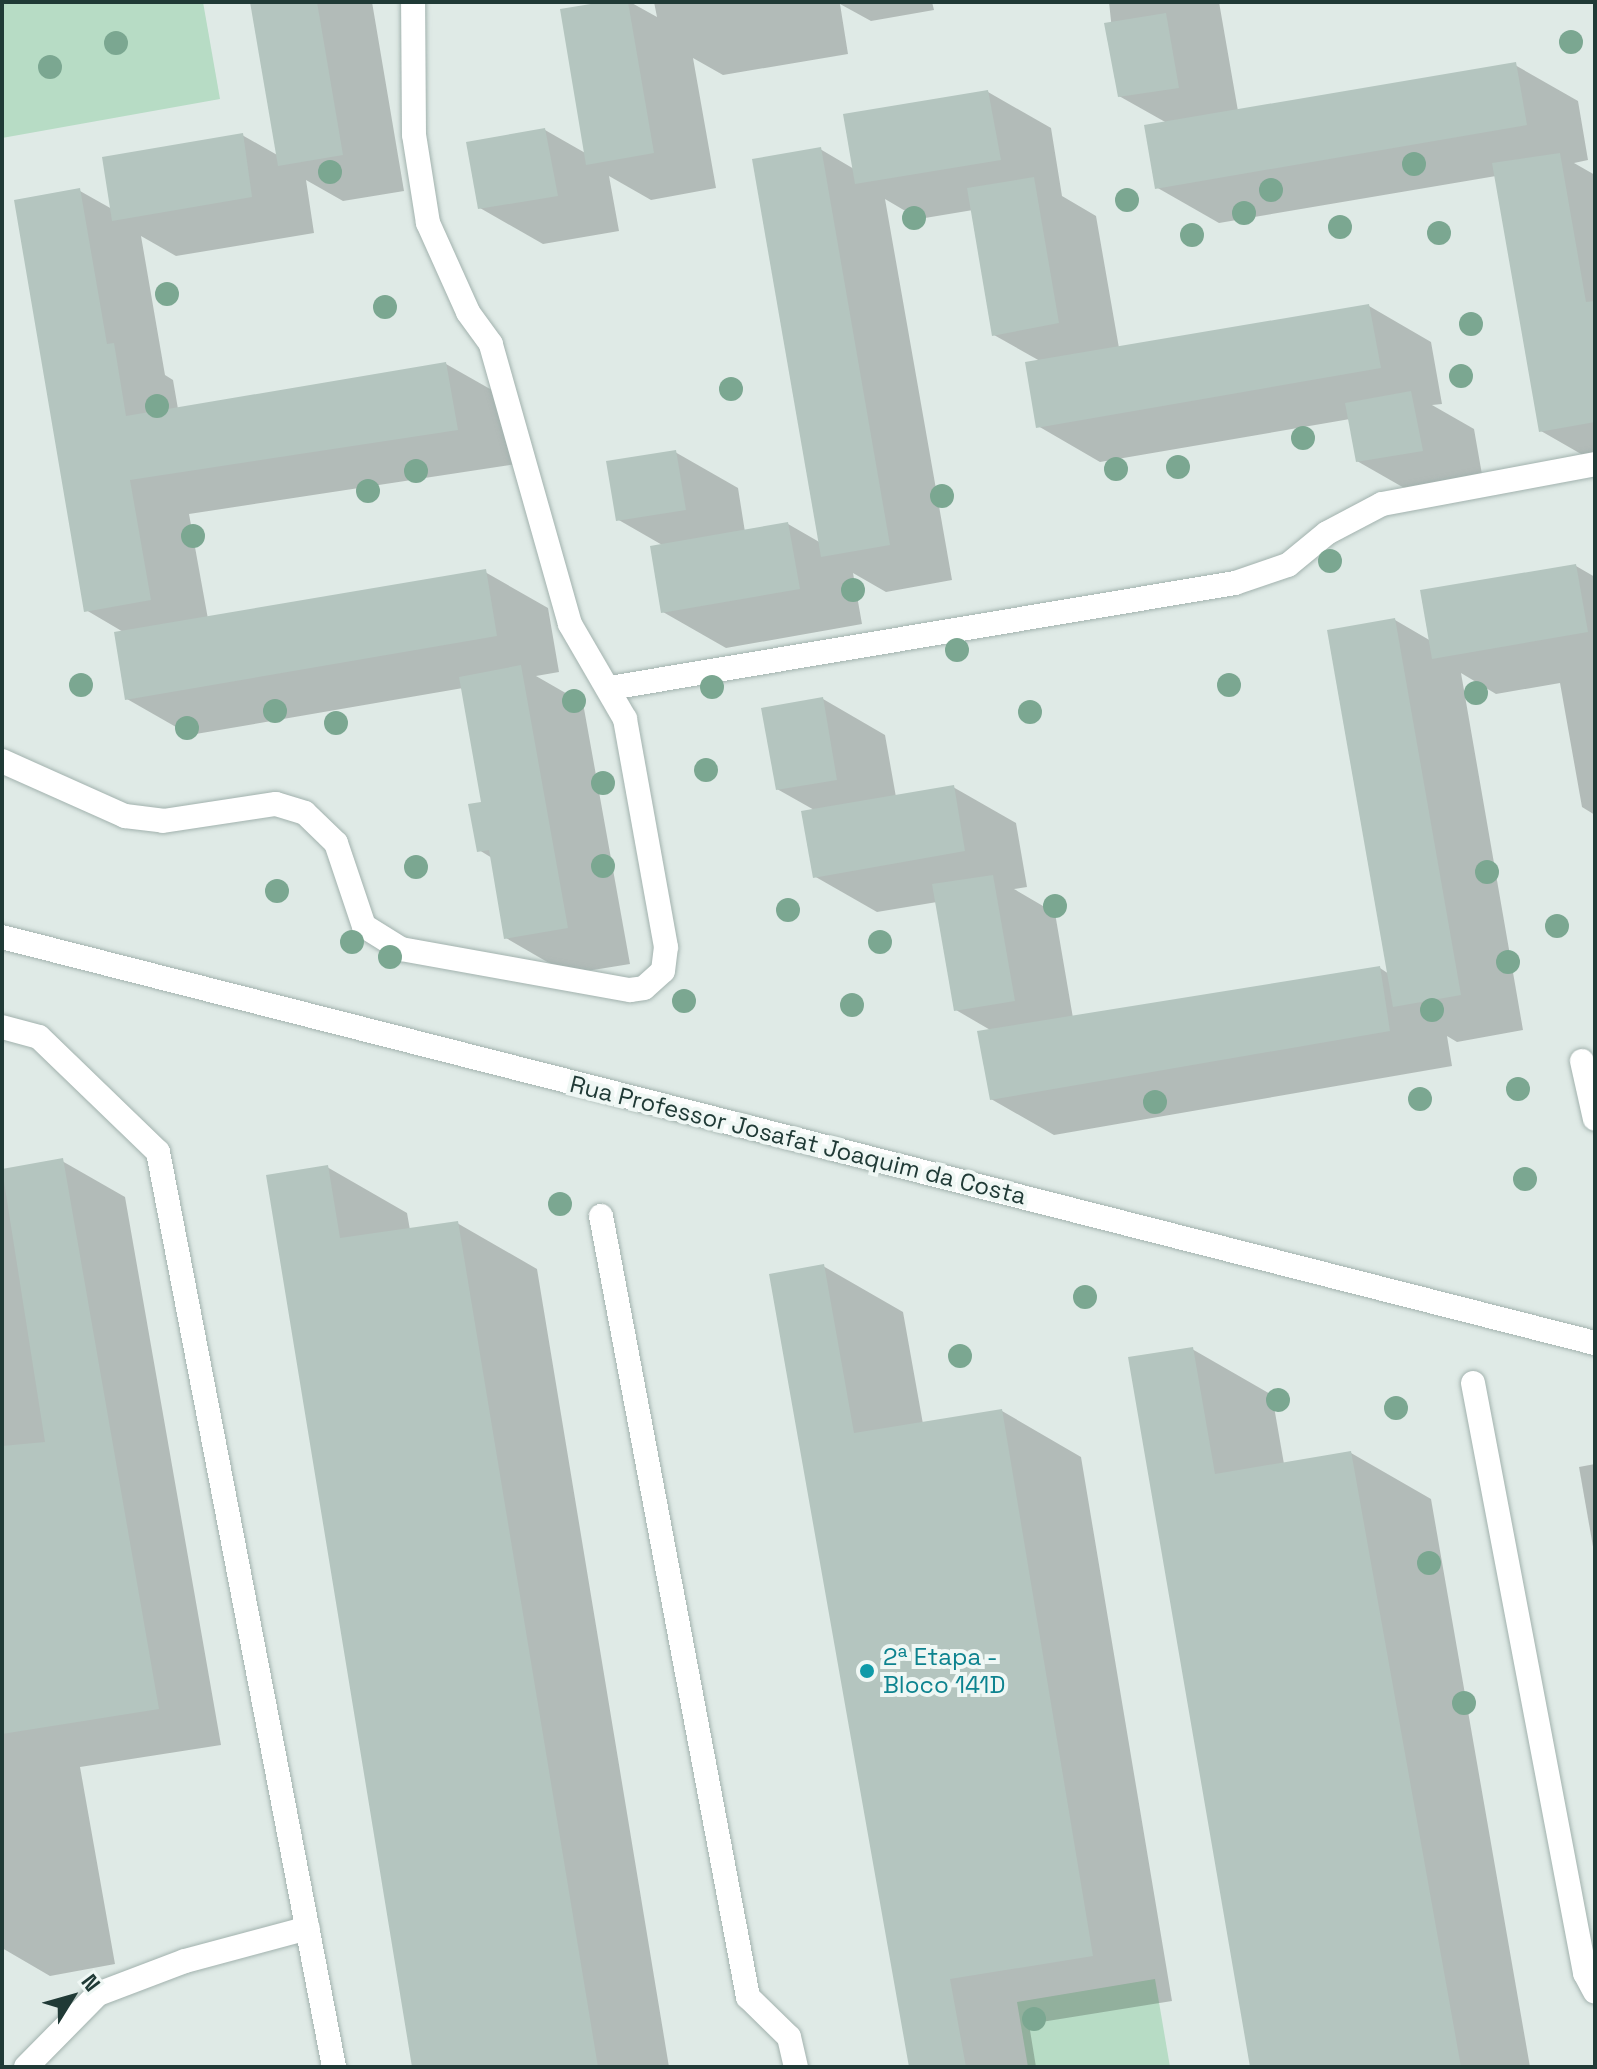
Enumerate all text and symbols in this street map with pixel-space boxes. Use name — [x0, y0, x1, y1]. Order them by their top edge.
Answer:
street label: Rua Professor Josafat Joaquim da Costa — [567, 1069, 1029, 1211]
place label: 2ª Etapa - Bloco 141D — [883, 1643, 1005, 1699]
marker: 2ª Etapa - Bloco 141D — [858, 1662, 876, 1680]
north arrow — [32, 1957, 112, 2037]
text: N — [76, 1968, 107, 1997]

